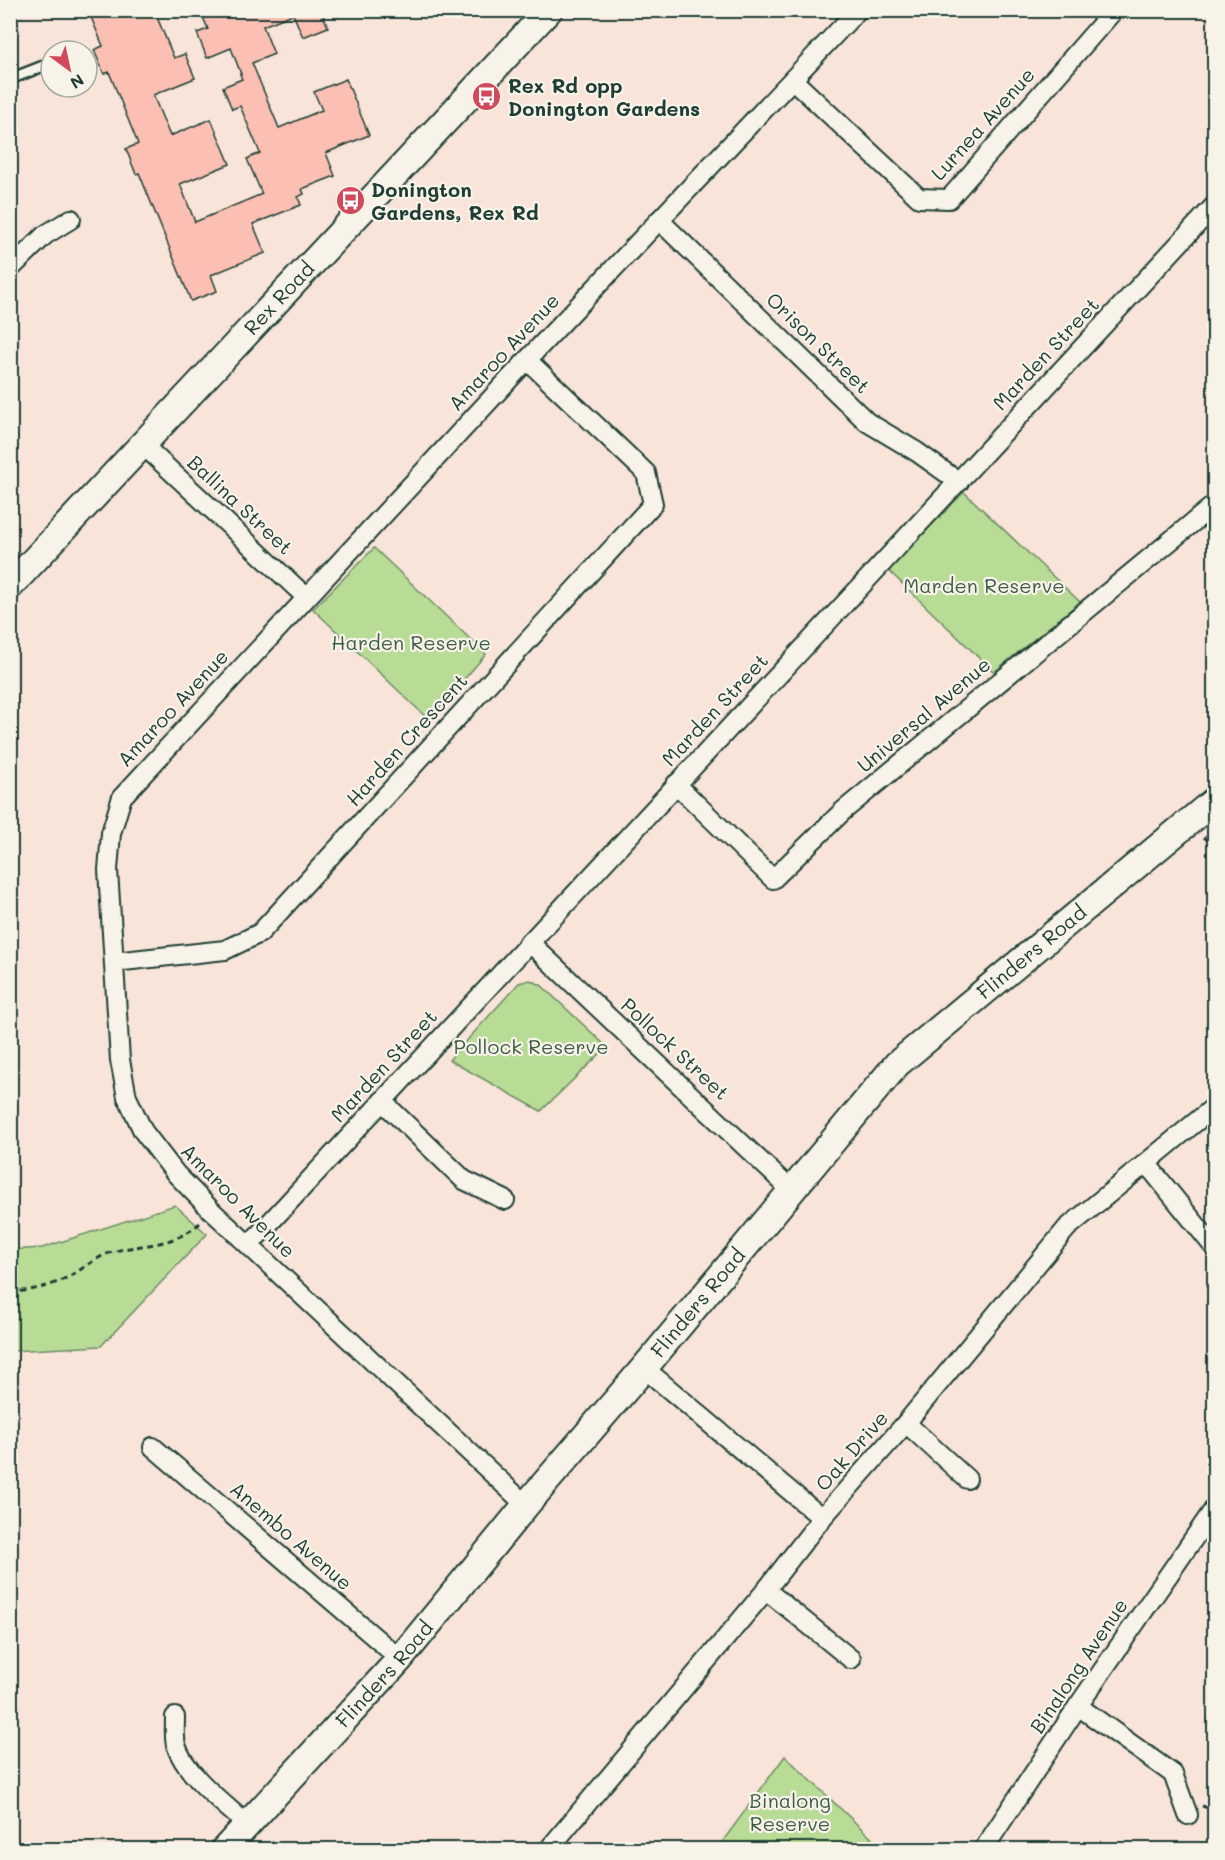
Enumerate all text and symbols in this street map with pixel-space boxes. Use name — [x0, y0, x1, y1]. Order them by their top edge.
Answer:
north arrow — [39, 39, 99, 99]
street label: Lurnea Avenue — [925, 61, 1040, 185]
text: N — [67, 70, 88, 94]
place label: Rex Rd opp Donington Gardens — [508, 72, 700, 121]
bus stop icon: Rex Rd opp Donington Gardens — [471, 81, 503, 113]
place label: Donington Gardens, Rex Rd — [371, 176, 539, 225]
bus stop icon: Donington Gardens, Rex Rd — [334, 185, 366, 217]
street label: Rex Road — [238, 255, 319, 340]
street label: Orison Street — [761, 286, 876, 398]
street label: Amaroo Avenue — [442, 287, 564, 416]
street label: Marden Street — [986, 292, 1104, 415]
street label: Ballina Street — [183, 449, 299, 560]
park label: Marden Reserve — [903, 572, 1065, 598]
park label: Harden Reserve — [331, 629, 491, 655]
street label: Amaroo Avenue — [111, 643, 233, 772]
street label: Marden Street — [655, 648, 773, 771]
street label: Universal Avenue — [851, 651, 995, 778]
street label: Harden Crescent — [340, 668, 473, 811]
street label: Flinders Road — [971, 899, 1091, 1004]
street label: Pollock Street — [616, 992, 735, 1105]
street label: Marden Street — [324, 1004, 442, 1127]
park label: Pollock Reserve — [453, 1033, 609, 1059]
street label: Amaroo Avenue — [176, 1137, 302, 1263]
street label: Flinders Road — [644, 1242, 750, 1362]
street label: Oak Drive — [809, 1405, 893, 1496]
street label: Anembo Avenue — [225, 1475, 358, 1595]
street label: Binalong Avenue — [1023, 1593, 1133, 1738]
street label: Flinders Road — [329, 1615, 438, 1733]
park label: Binalong Reserve — [749, 1787, 831, 1836]

